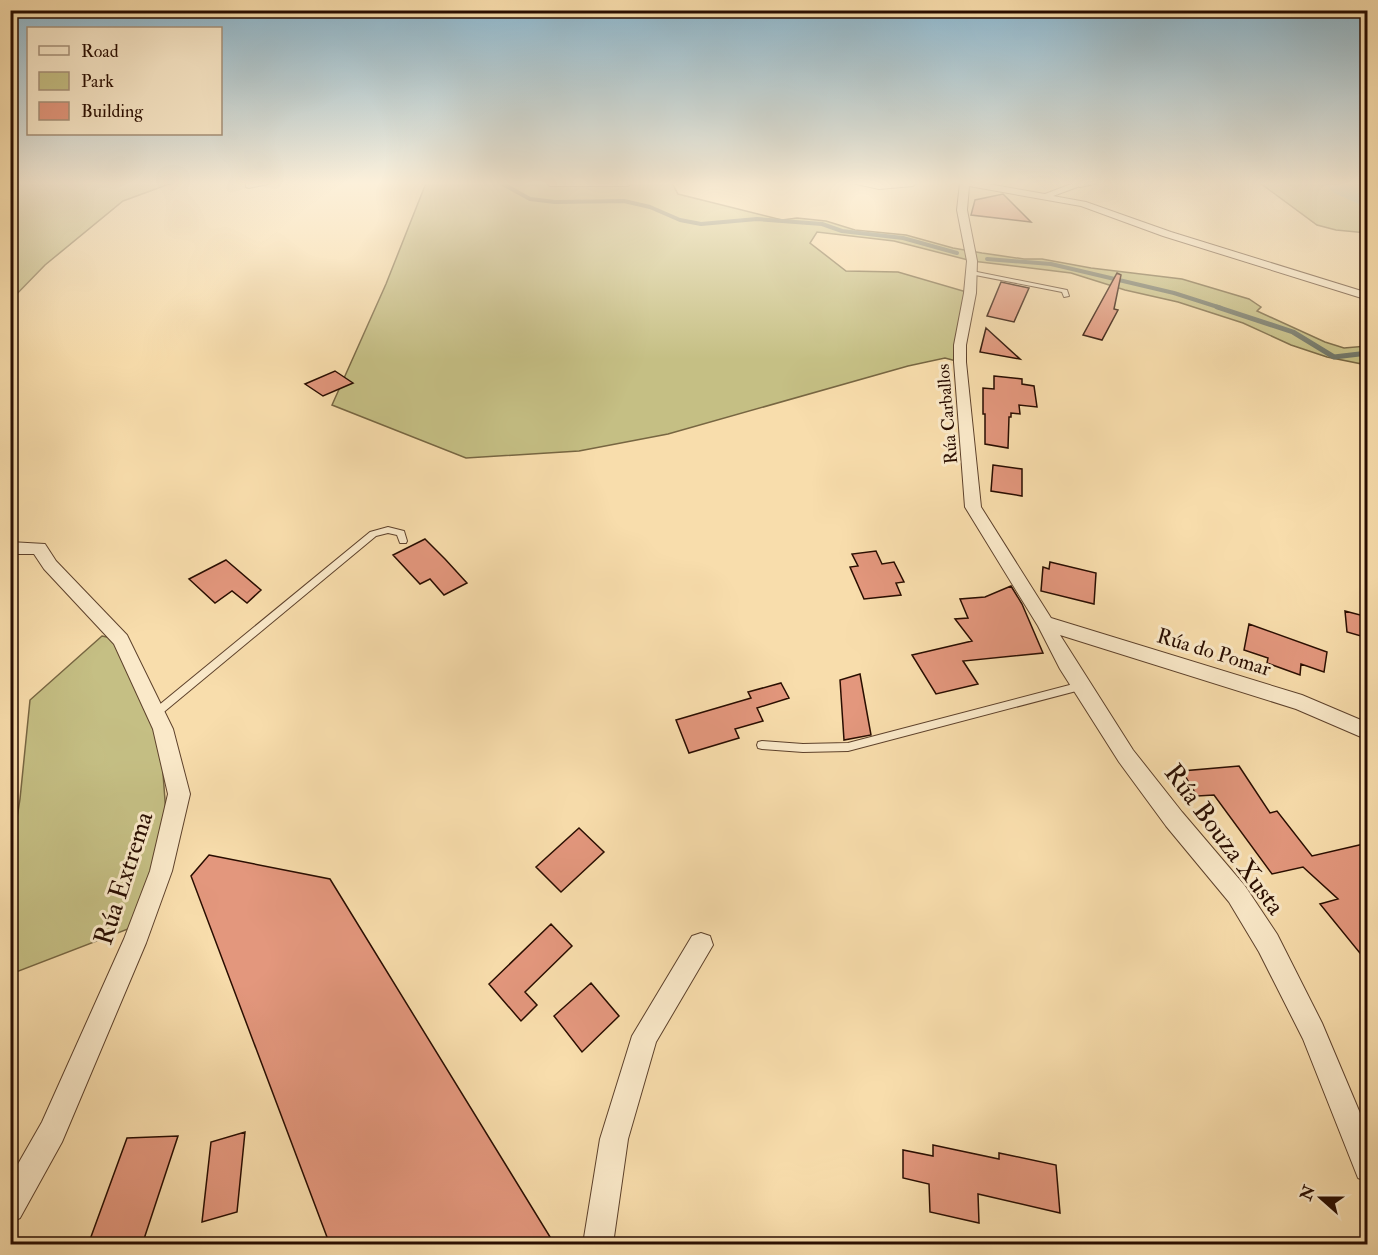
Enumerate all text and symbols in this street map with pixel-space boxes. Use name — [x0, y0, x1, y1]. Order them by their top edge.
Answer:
legend — [27, 27, 222, 135]
text: Road — [81, 40, 119, 63]
text: Park — [81, 70, 114, 93]
text: Building — [81, 100, 144, 123]
street label: Rúa Carballos — [932, 363, 963, 465]
street label: Rúa do Pomar — [1153, 622, 1274, 683]
street label: Rúa Bouza Xusta — [1157, 758, 1292, 922]
street label: Rúa Extrema — [87, 807, 161, 949]
north arrow — [1291, 1168, 1351, 1228]
text: N — [1296, 1182, 1320, 1204]

